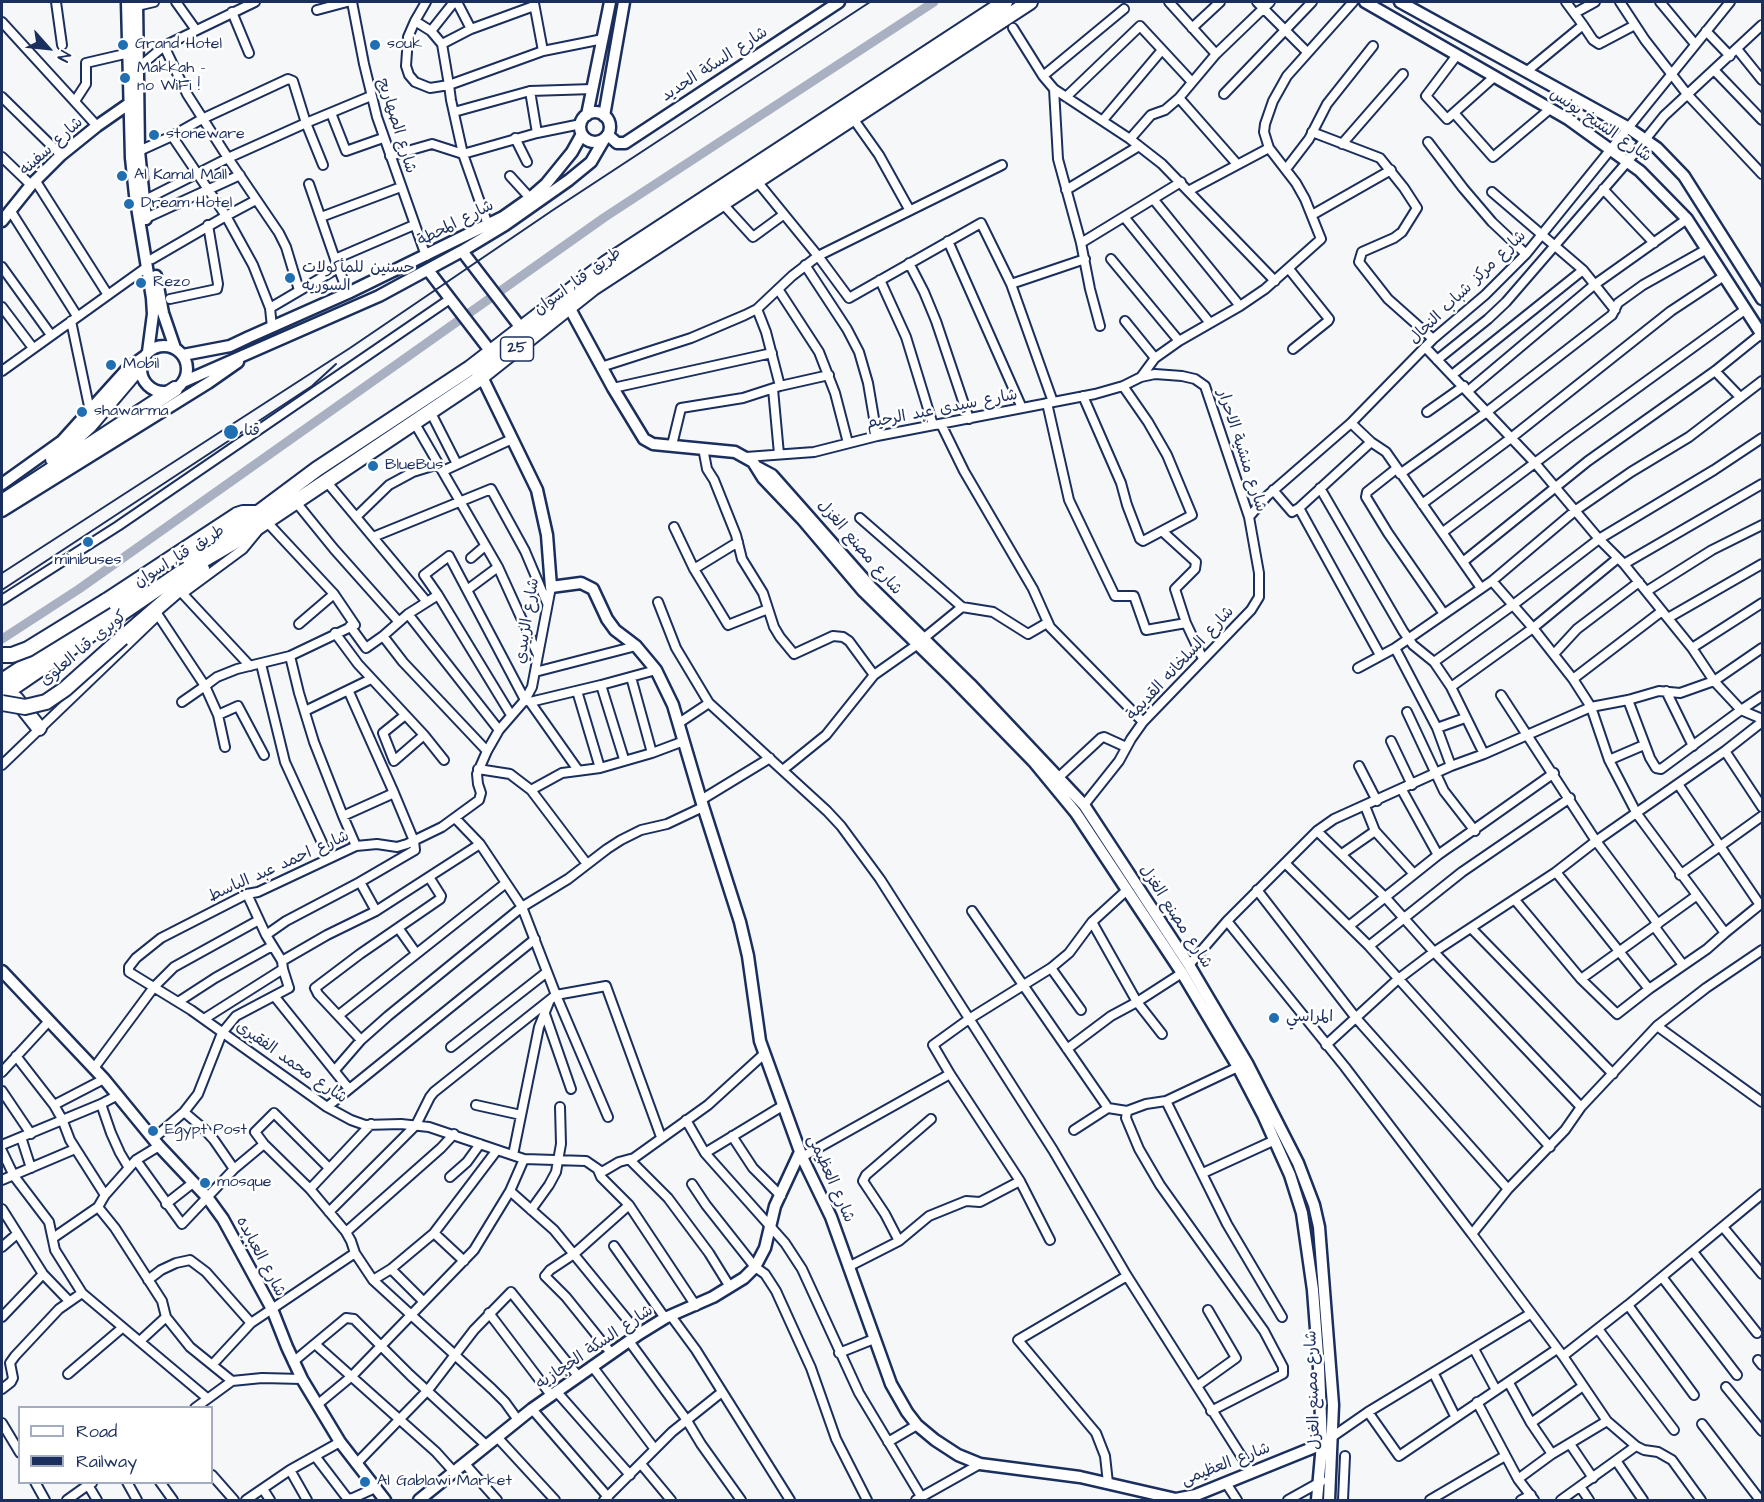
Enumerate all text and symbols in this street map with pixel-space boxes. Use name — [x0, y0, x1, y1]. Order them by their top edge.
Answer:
north arrow — [18, 18, 78, 78]
street label: شارع السكة الحديد — [658, 23, 772, 107]
place label: Grand Hotel — [135, 35, 222, 55]
place label: souk — [387, 35, 422, 55]
marker: Grand Hotel — [116, 38, 130, 52]
marker: souk — [368, 38, 382, 52]
text: N — [52, 47, 76, 66]
place label: Makkah - no WiFi ! — [137, 59, 205, 97]
marker: Makkah - no WiFi ! — [118, 71, 132, 85]
street label: شارع الصهاريج — [372, 76, 420, 176]
street label: شارع الشيخ يونس — [1545, 85, 1655, 167]
street label: شارع سفينه — [16, 114, 88, 180]
place label: stoneware — [166, 125, 245, 145]
marker: stoneware — [147, 128, 161, 142]
place label: Al Kamal Mall — [134, 166, 227, 186]
marker: Al Kamal Mall — [115, 169, 129, 183]
place label: Dream Hotel — [141, 194, 232, 214]
marker: Dream Hotel — [122, 197, 136, 211]
street label: شارع المحطة — [415, 197, 497, 251]
street label: شارع مركز شباب النحال — [1405, 227, 1531, 349]
street label: طريق قنا, اسوان — [531, 244, 625, 320]
place label: حسنين للمأكولات السوريه — [302, 259, 415, 297]
marker: حسنين للمأكولات السوريه — [283, 271, 297, 285]
place label: Rezo — [153, 273, 190, 293]
marker: Rezo — [134, 276, 148, 290]
road number: 25 — [500, 337, 534, 361]
place label: Mobil — [123, 355, 159, 375]
marker: Mobil — [104, 358, 118, 372]
street label: شارع سيدى عبد الرحيم — [865, 386, 1019, 434]
street label: شارع منشية الاحرار — [1212, 387, 1270, 515]
place label: shawarma — [94, 402, 169, 422]
marker: shawarma — [75, 405, 89, 419]
place label: قنا — [244, 422, 260, 442]
marker: قنا — [222, 423, 240, 441]
place label: BlueBus — [385, 456, 443, 476]
marker: BlueBus — [366, 459, 380, 473]
street label: شارع مصنع الغزل — [813, 497, 905, 599]
street label: طريق قنا, اسوان — [131, 522, 229, 592]
marker: minibuses — [81, 535, 95, 549]
place label: minibuses — [54, 551, 122, 571]
street label: شارع الزبيدي — [512, 577, 544, 665]
street label: شارع السلخانه القديمة — [1123, 603, 1239, 725]
street label: كوبرى قنا العلوى — [37, 607, 131, 691]
street label: شارع احمد عبد الباسط — [205, 827, 353, 907]
street label: شارع مصنع الغزل — [1134, 862, 1216, 972]
place label: المراسي — [1286, 1008, 1333, 1028]
marker: المراسي — [1267, 1011, 1281, 1025]
street label: شارع محمد الفقيرى — [232, 1018, 350, 1108]
place label: Egypt Post — [165, 1121, 247, 1141]
marker: Egypt Post — [146, 1124, 160, 1138]
street label: شارع العظيمى — [802, 1132, 858, 1226]
place label: mosque — [217, 1173, 271, 1193]
marker: mosque — [198, 1176, 212, 1190]
street label: شارع العبابده — [231, 1214, 289, 1300]
street label: شارع السكة الحجازيه — [533, 1302, 657, 1394]
street label: شارع مصنع الغزل — [1302, 1330, 1326, 1450]
legend — [18, 1406, 213, 1484]
text: Road — [76, 1419, 117, 1444]
street label: شارع العظيمى — [1179, 1439, 1273, 1491]
text: Railway — [76, 1449, 137, 1474]
place label: Al Gablawi Market — [377, 1472, 512, 1492]
marker: Al Gablawi Market — [358, 1475, 372, 1489]

